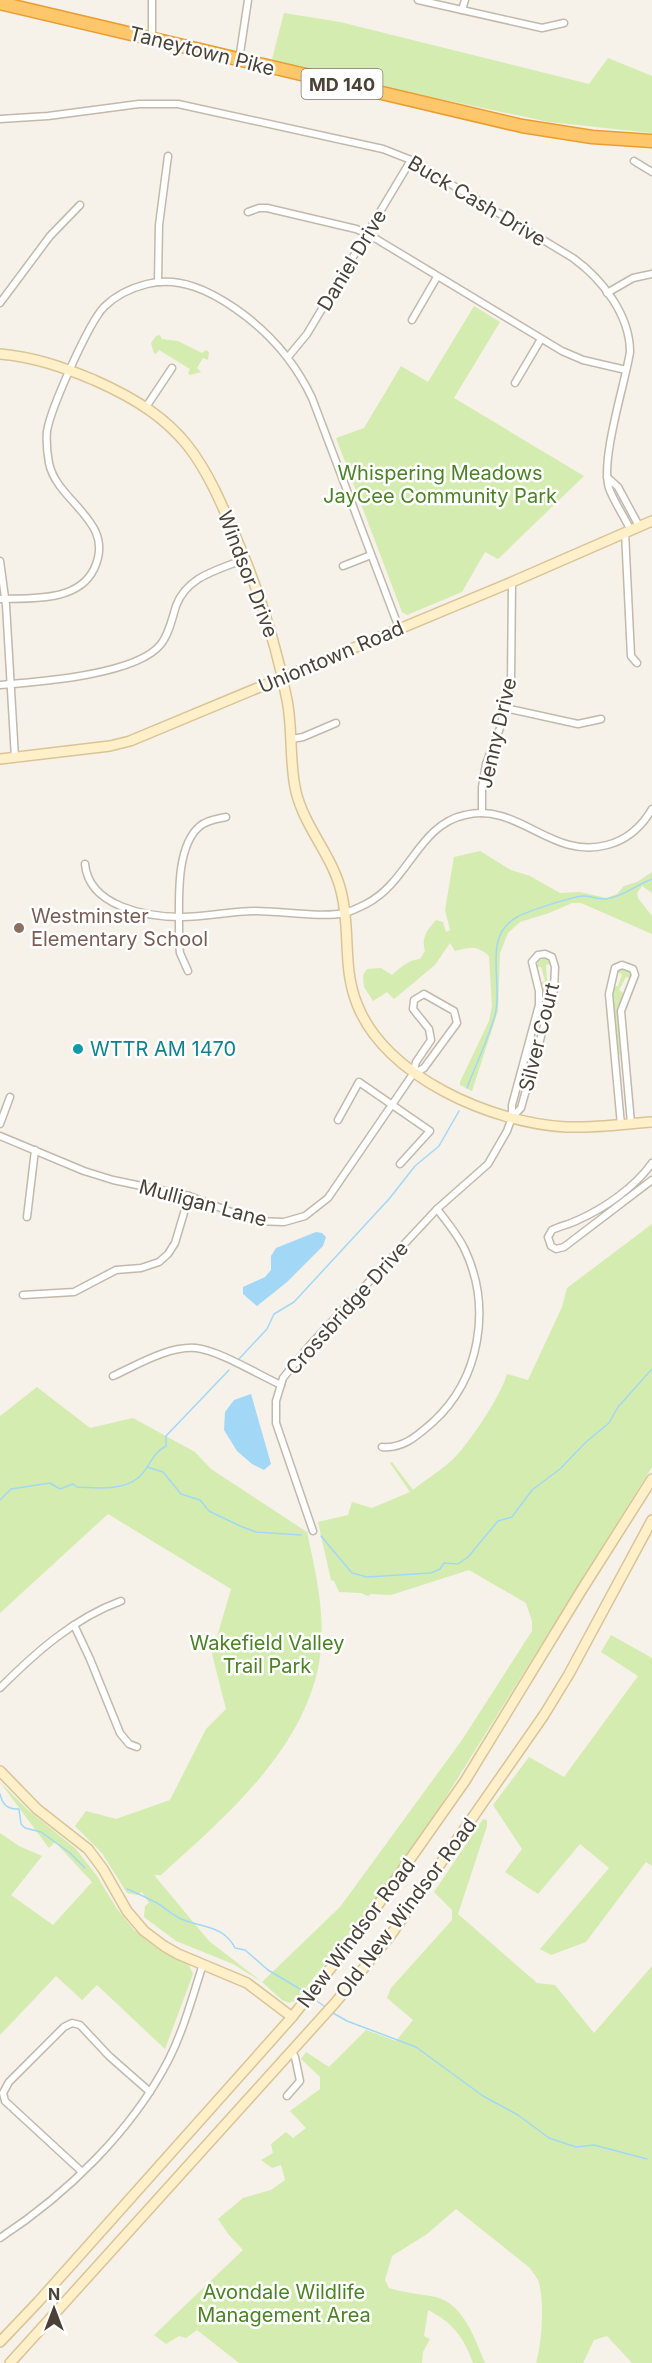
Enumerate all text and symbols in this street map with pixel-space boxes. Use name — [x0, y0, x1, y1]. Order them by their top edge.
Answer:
street label: Taneytown Pike — [127, 21, 277, 81]
road number: MD 140 — [302, 69, 382, 99]
street label: Buck Cash Drive — [404, 150, 550, 252]
street label: Daniel Drive — [312, 205, 392, 315]
park label: Whispering Meadows JayCee Community Park — [323, 461, 557, 508]
street label: Windsor Drive — [213, 507, 283, 641]
street label: Uniontown Road — [255, 616, 407, 698]
street label: Jenny Drive — [473, 675, 521, 791]
place label: Westminster Elementary School — [31, 904, 208, 951]
marker: Westminster Elementary School — [12, 921, 26, 935]
street label: Silver Court — [514, 980, 564, 1094]
place label: WTTR AM 1470 — [90, 1037, 236, 1061]
marker: WTTR AM 1470 — [71, 1042, 85, 1056]
street label: Mulligan Lane — [136, 1174, 270, 1232]
street label: Crossbridge Drive — [281, 1236, 413, 1380]
park label: Wakefield Valley Trail Park — [190, 1631, 344, 1678]
street label: Old New Windsor Road — [331, 1813, 481, 2003]
street label: New Windsor Road — [292, 1854, 420, 2012]
north arrow — [24, 2279, 84, 2339]
park label: Avondale Wildlife Management Area — [197, 2280, 371, 2327]
text: N — [48, 2284, 60, 2304]

